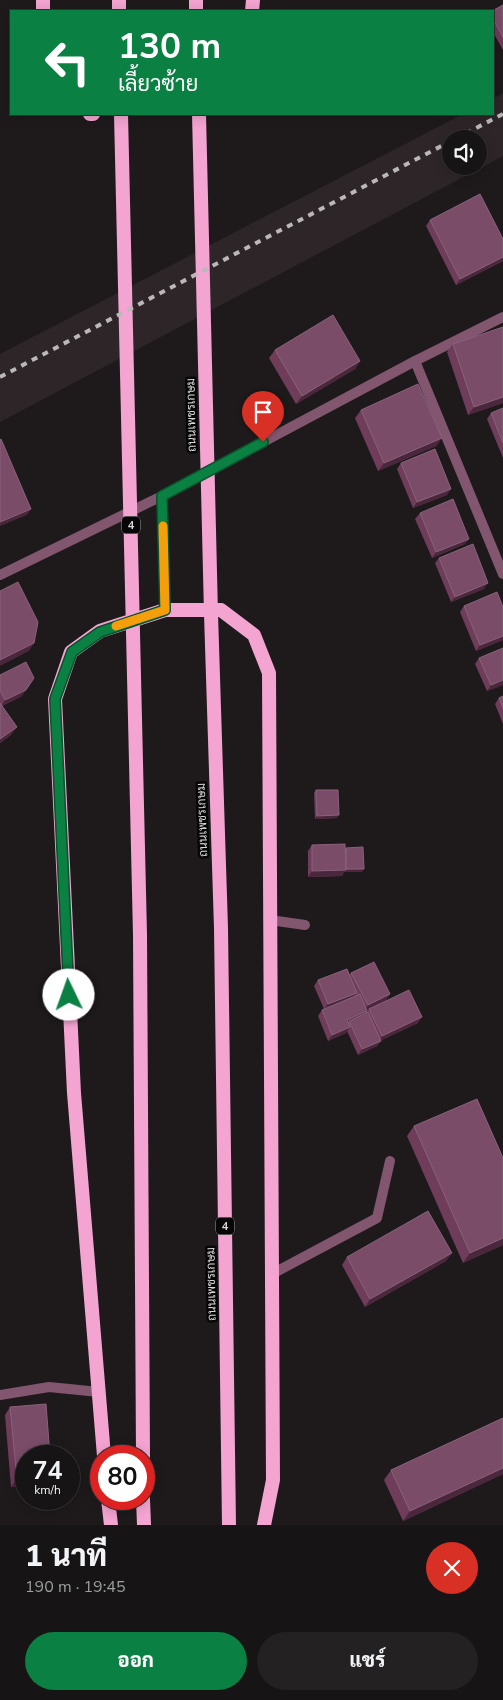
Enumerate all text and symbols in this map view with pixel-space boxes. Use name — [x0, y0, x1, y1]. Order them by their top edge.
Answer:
text: 130 m — [118, 23, 221, 70]
icon: left — [35, 30, 100, 95]
text: เลี้ยวซ้าย — [118, 69, 198, 99]
map controls — [442, 130, 487, 175]
button: sound — [442, 130, 487, 175]
street label: ถนนเพชรเกษม — [182, 378, 200, 452]
pin — [242, 391, 284, 442]
icon: arrive — [249, 398, 277, 426]
road number: 4 — [122, 516, 140, 534]
street label: ถนนเพชรเกษม — [193, 783, 211, 857]
position arrow — [42, 968, 94, 1020]
road number: 4 — [216, 1218, 234, 1234]
street label: ถนนเพชรเกษม — [202, 1247, 220, 1321]
speed limit sign: 80 — [90, 1445, 155, 1510]
text: 74 — [32, 1454, 63, 1488]
text: km/h — [34, 1482, 61, 1498]
text: 1 นาที — [25, 1536, 107, 1577]
button: close — [426, 1542, 478, 1594]
text: 190 m · 19:45 — [25, 1576, 126, 1598]
button: ออก — [25, 1632, 247, 1690]
button: แชร์ — [257, 1632, 478, 1690]

